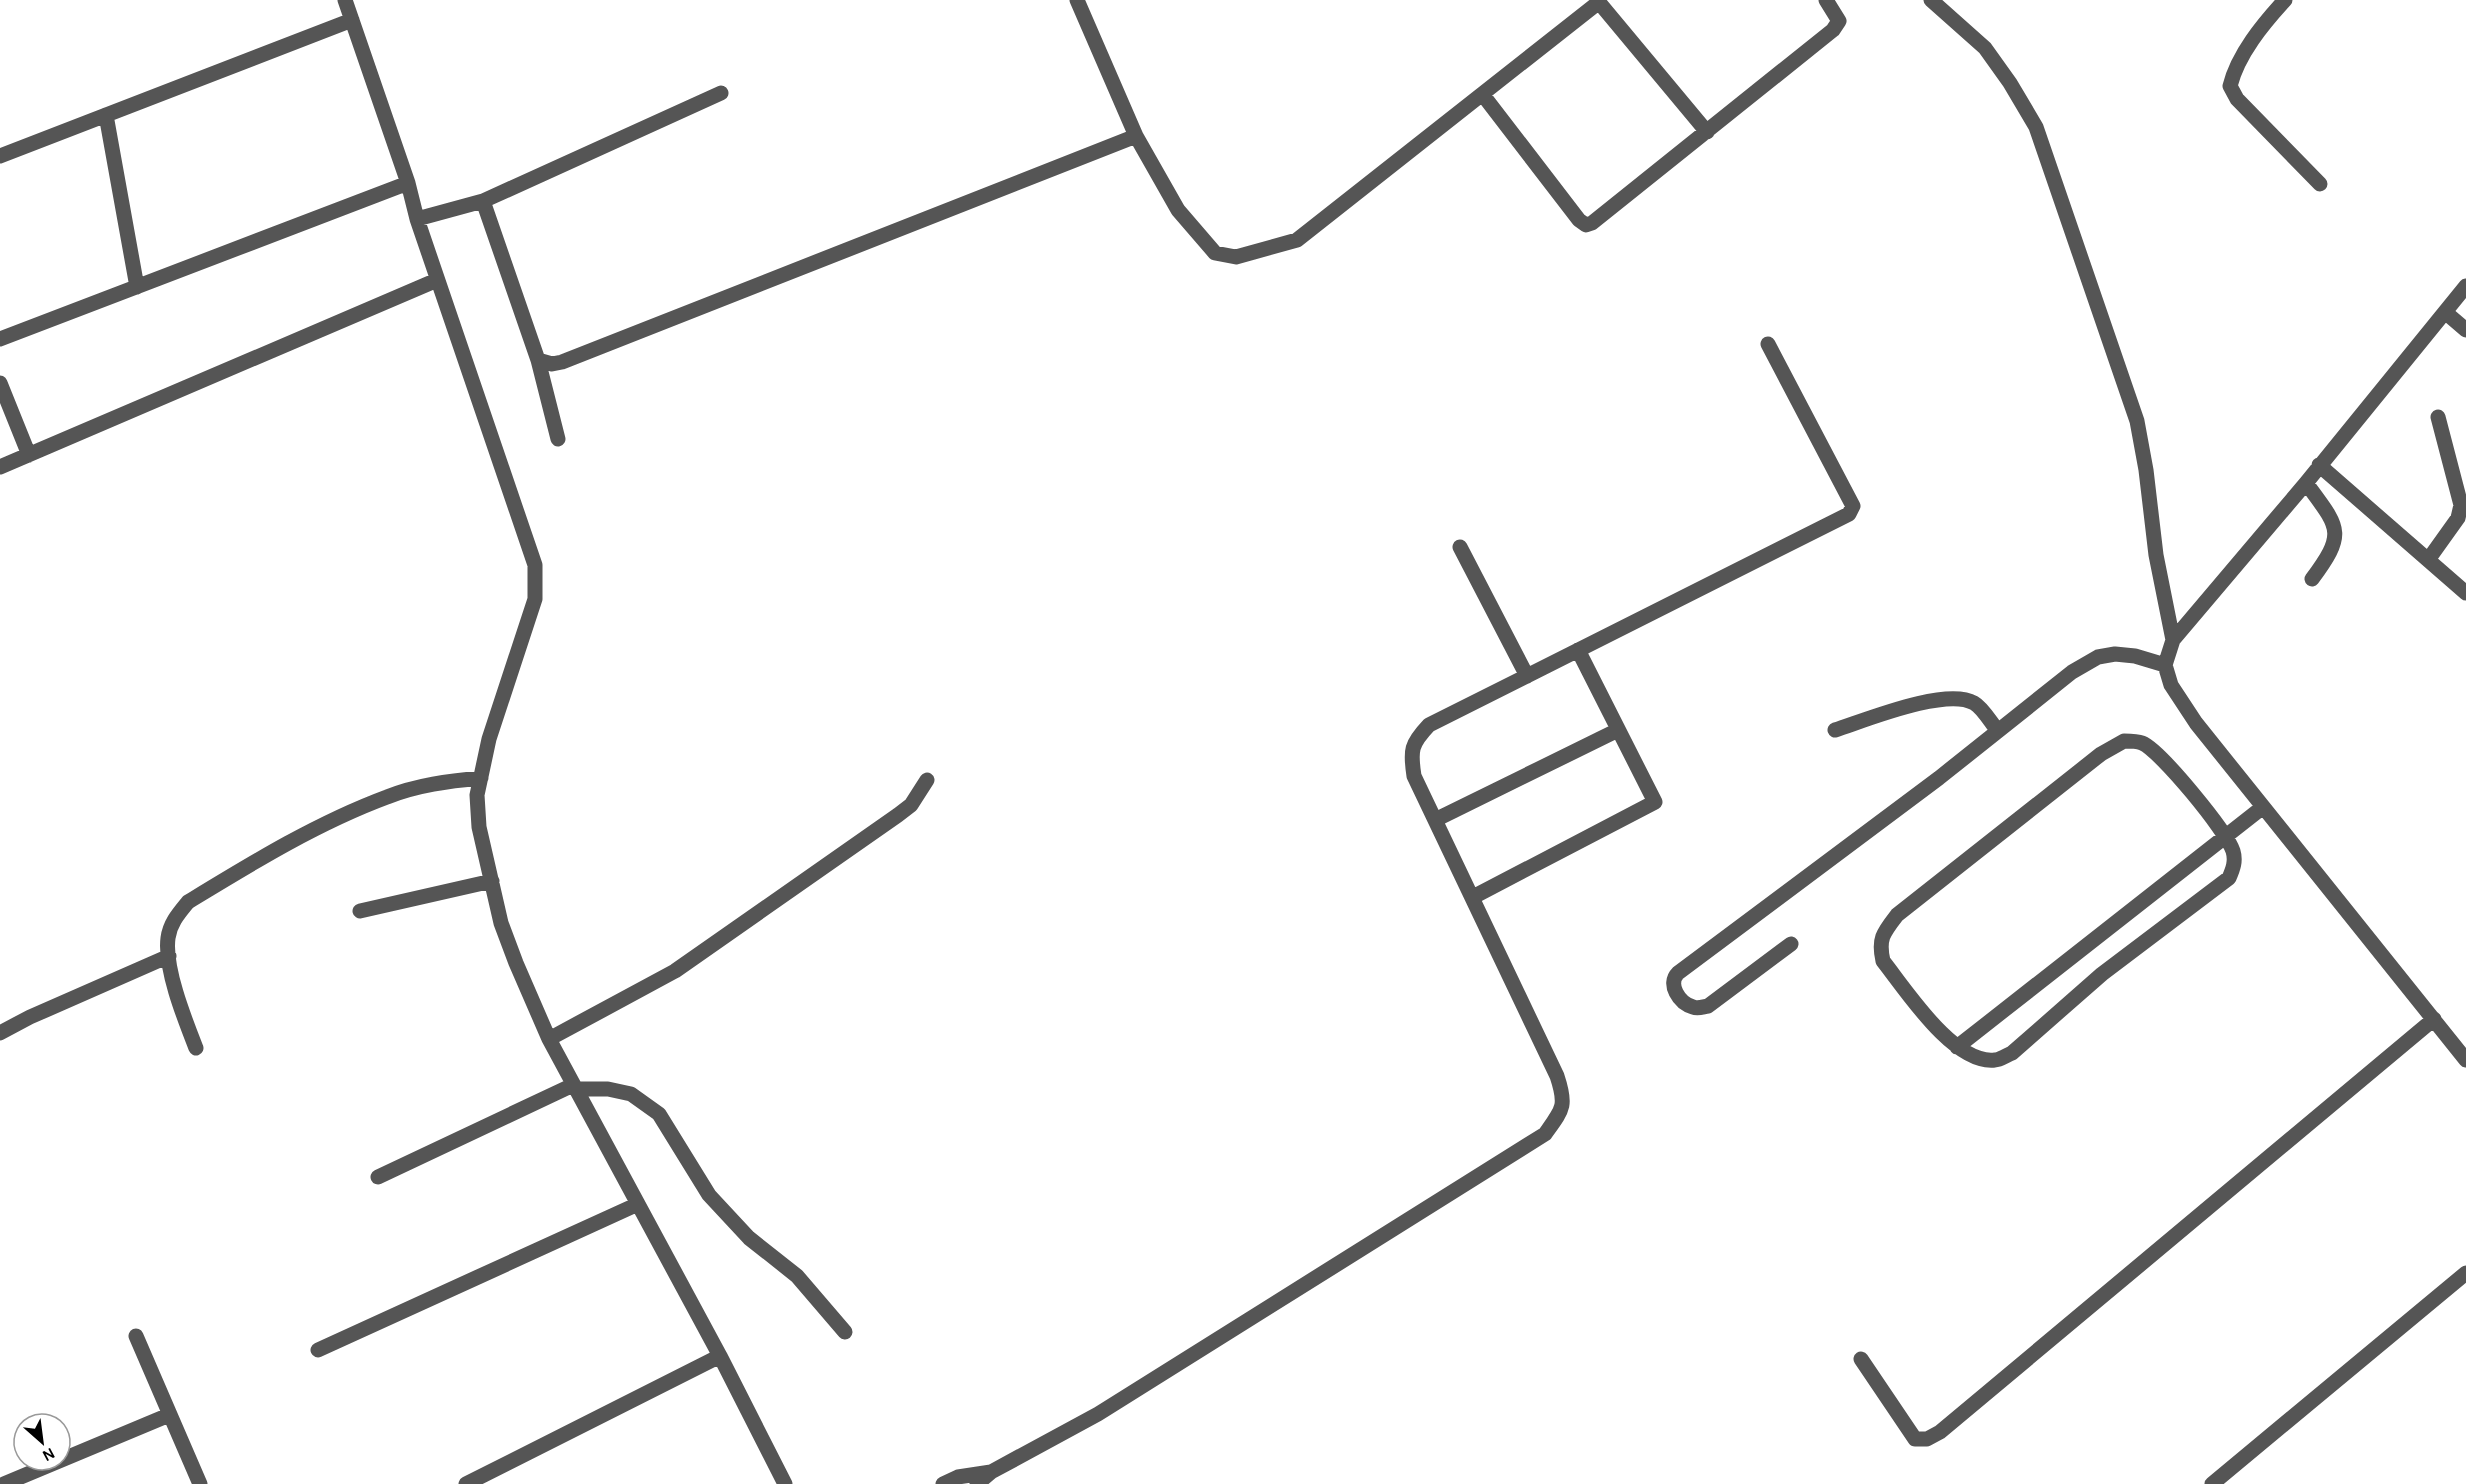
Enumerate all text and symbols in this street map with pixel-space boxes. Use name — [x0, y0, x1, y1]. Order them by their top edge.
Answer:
north arrow — [12, 1412, 72, 1472]
text: N — [39, 1444, 58, 1466]

